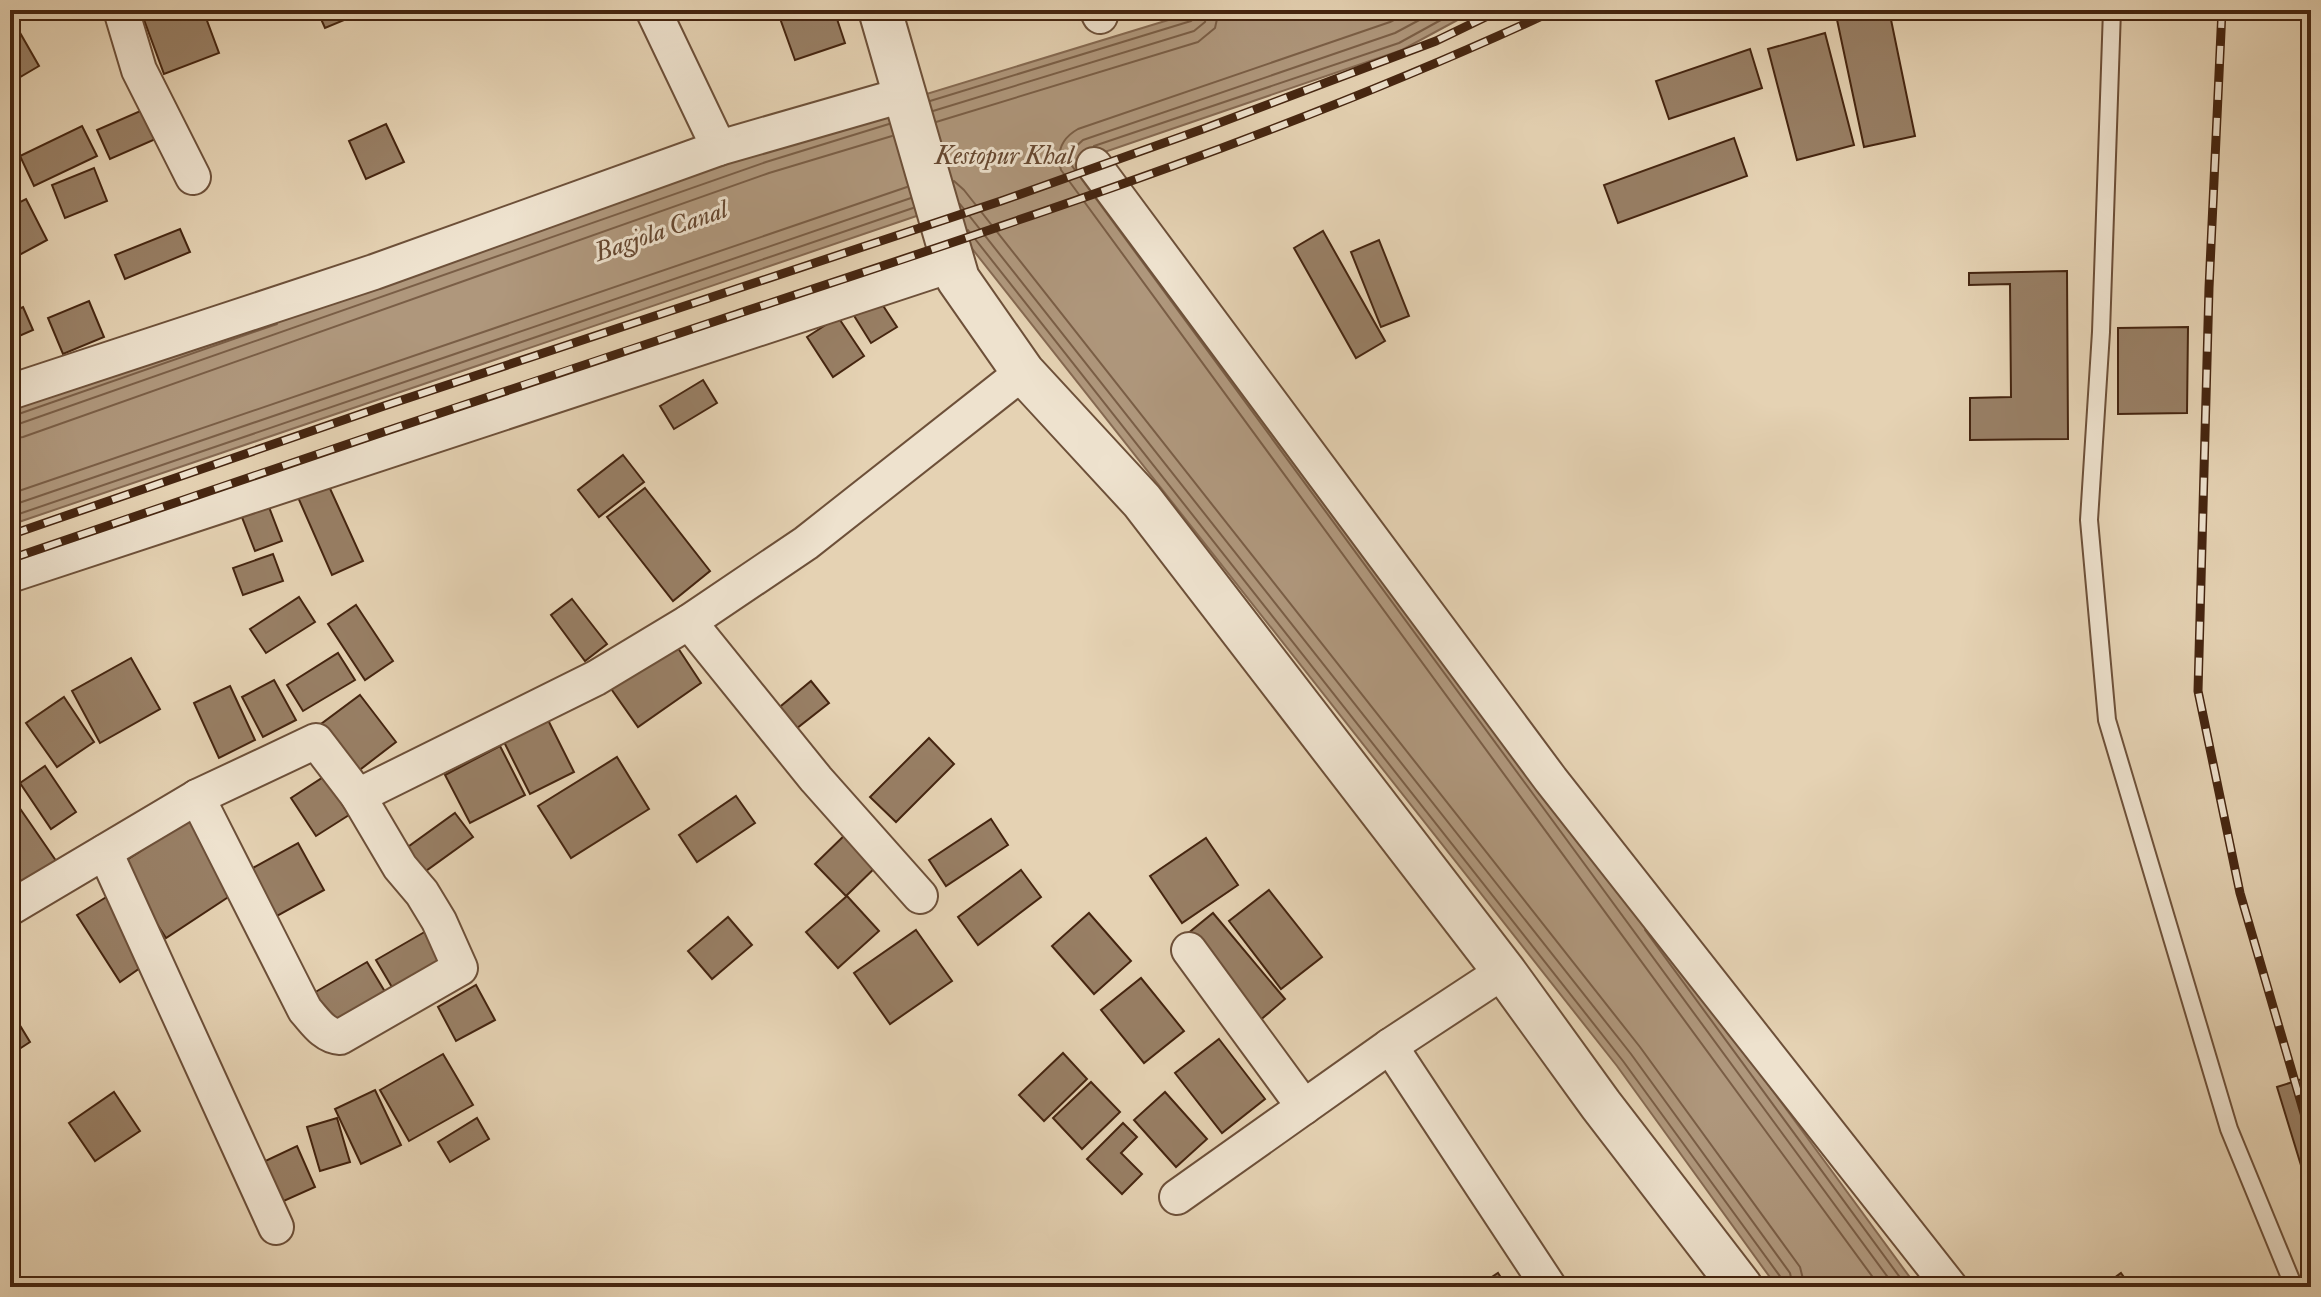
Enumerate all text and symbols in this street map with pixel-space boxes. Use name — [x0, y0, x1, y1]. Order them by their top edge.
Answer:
water label: Kestopur Khal — [933, 140, 1075, 172]
water label: Bagjola Canal — [588, 193, 733, 269]

